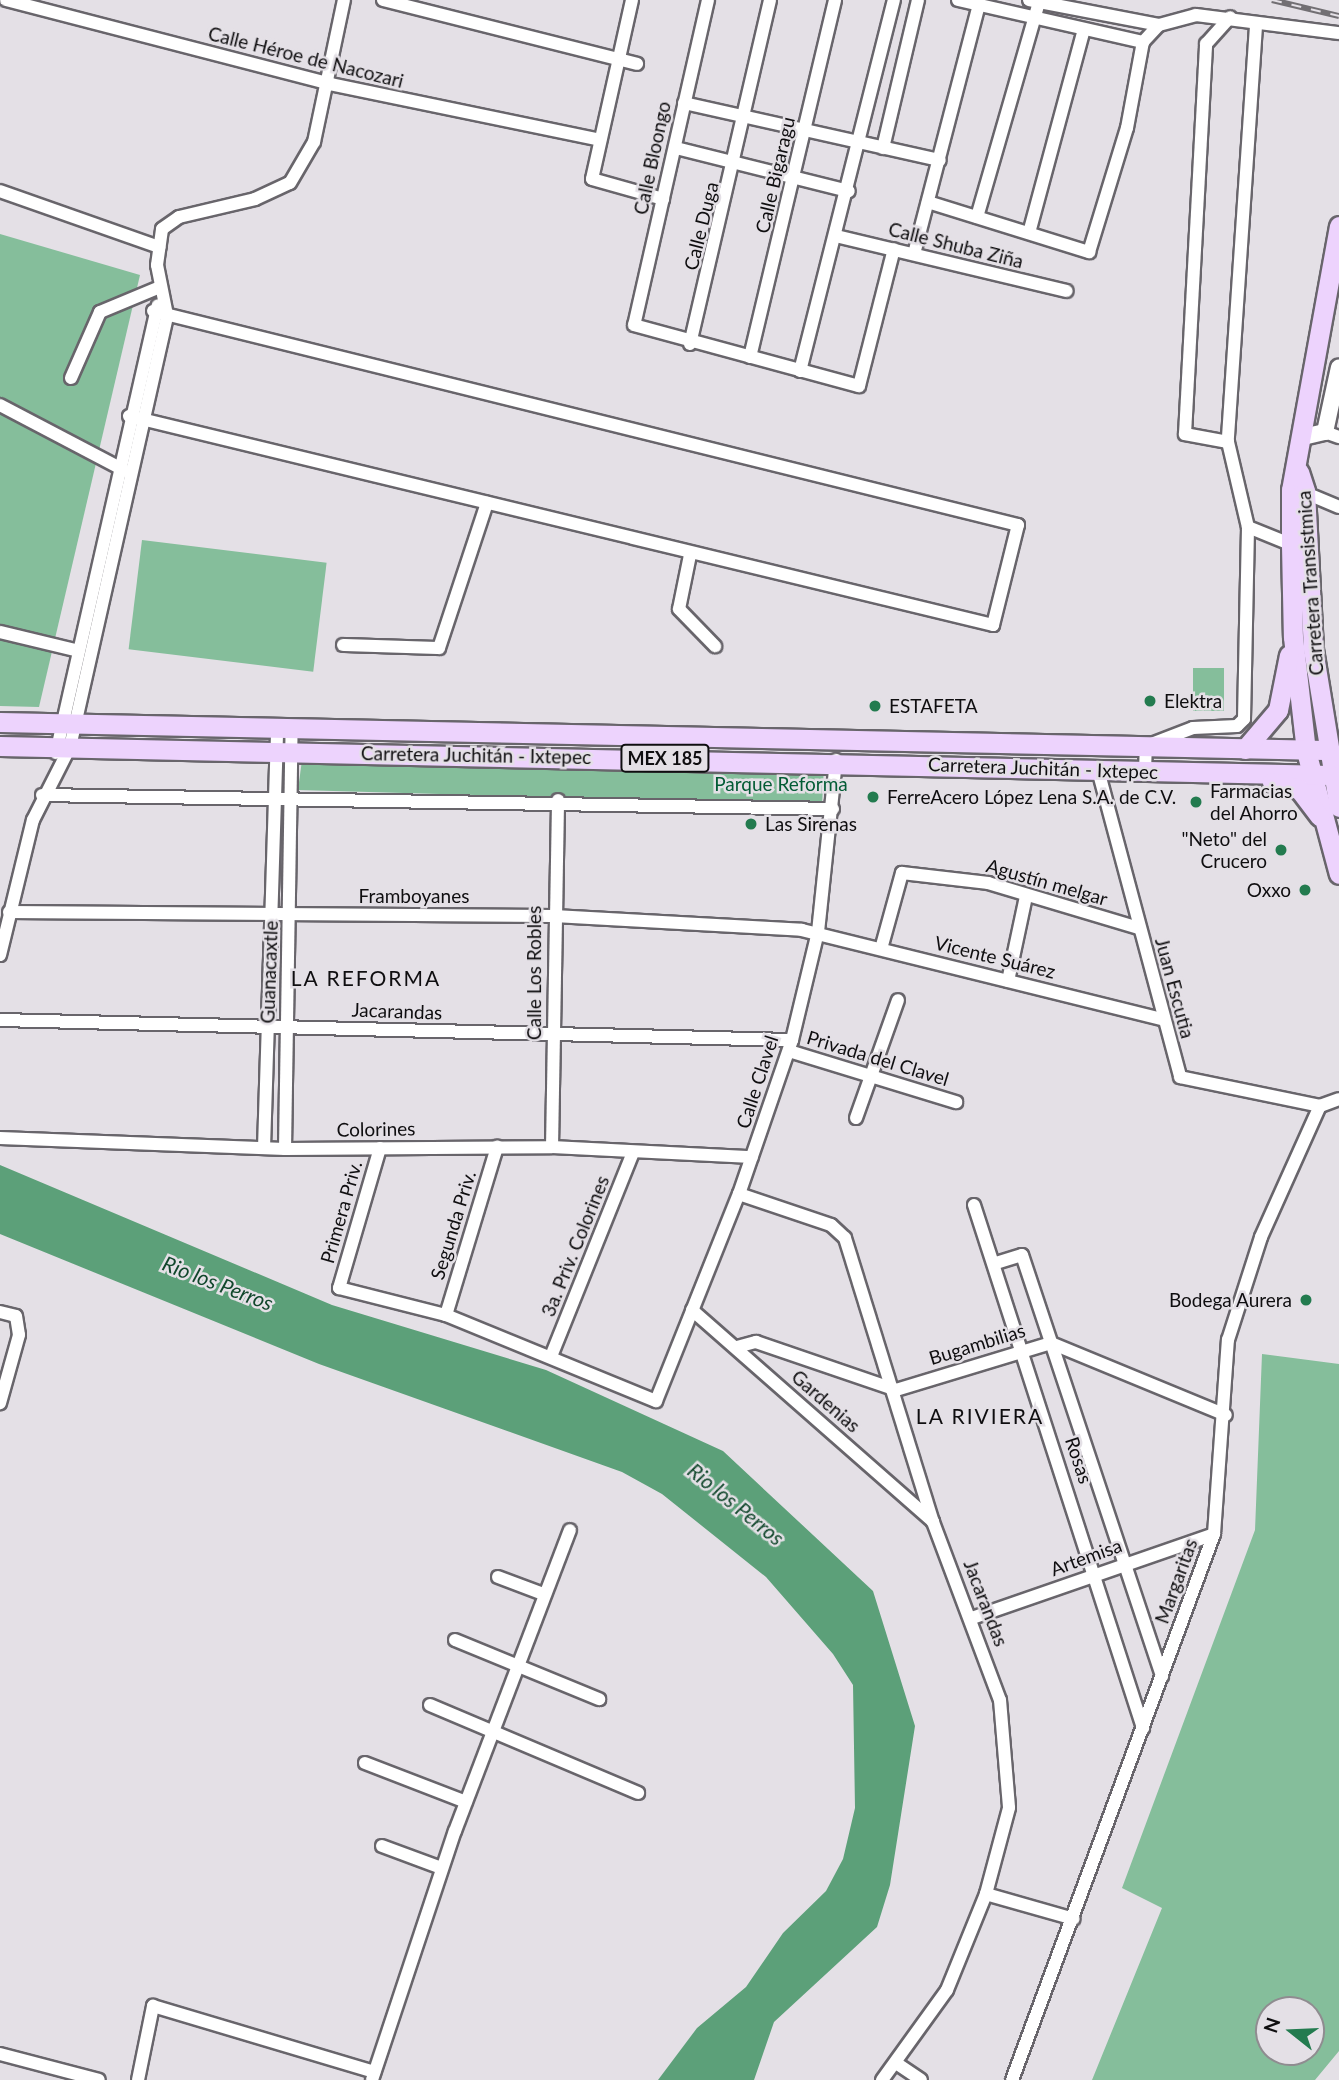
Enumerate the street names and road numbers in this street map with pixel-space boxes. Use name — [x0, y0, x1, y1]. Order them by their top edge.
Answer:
street label: Calle Héroe de Nacozari — [206, 22, 406, 92]
street label: Calle Bloongo — [629, 99, 675, 217]
street label: Calle Bigaragu — [751, 115, 799, 235]
street label: Calle Duga — [679, 179, 723, 273]
street label: Calle Shuba Ziña — [886, 217, 1026, 273]
street label: Carretera Transistmica — [1292, 489, 1328, 677]
street label: Carretera Juchitán - Ixtepec — [360, 742, 592, 768]
road number: MEX 185 — [620, 744, 710, 772]
street label: Carretera Juchitán - Ixtepec — [927, 753, 1159, 783]
street label: Agustín melgar — [984, 854, 1110, 910]
street label: Framboyanes — [359, 885, 469, 907]
street label: Calle Los Robles — [523, 906, 545, 1040]
street label: Guanacaxtle — [256, 920, 282, 1024]
street label: Vicente Suárez — [932, 931, 1058, 983]
street label: Juan Escutia — [1151, 935, 1199, 1041]
street label: Jacarandas — [351, 998, 443, 1024]
street label: Privada del Clavel — [804, 1026, 952, 1090]
street label: Calle Clavel — [731, 1033, 783, 1131]
street label: Colorines — [336, 1117, 416, 1141]
street label: Primera Priv. — [315, 1158, 367, 1266]
street label: Segunda Priv. — [426, 1168, 480, 1282]
street label: 3a. Priv. Colorines — [536, 1172, 614, 1320]
street label: Bugambilias — [926, 1319, 1028, 1369]
street label: Gardenias — [787, 1365, 865, 1437]
street label: Rosas — [1061, 1434, 1097, 1486]
street label: Artemisa — [1047, 1534, 1125, 1580]
street label: Margaritas — [1150, 1535, 1202, 1627]
street label: Jacarandas — [959, 1557, 1013, 1649]

